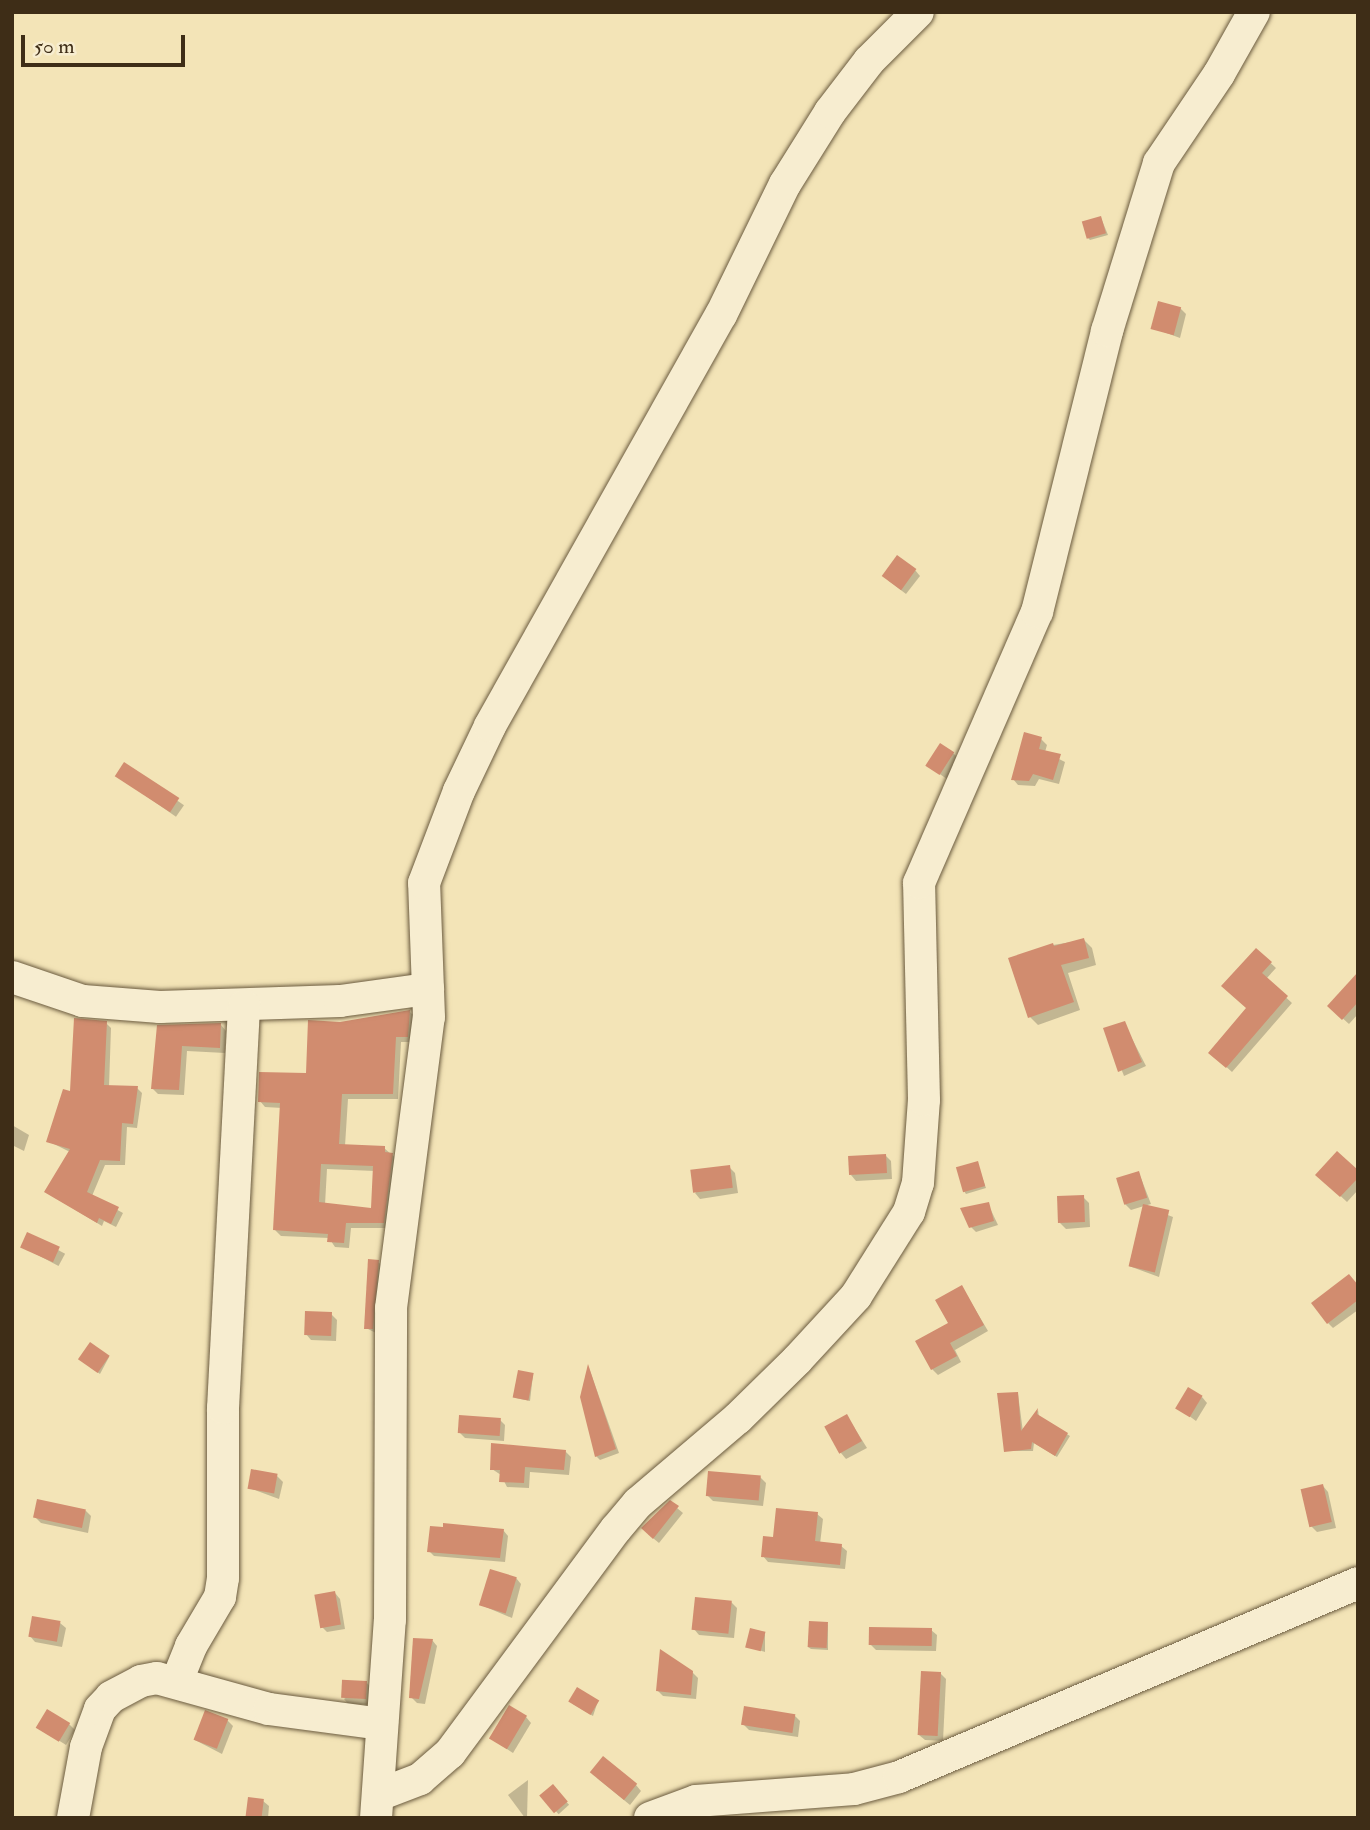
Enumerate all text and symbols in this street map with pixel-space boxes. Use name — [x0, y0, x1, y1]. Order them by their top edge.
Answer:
scale bar — [24, 21, 189, 65]
text: 50 m — [34, 33, 75, 60]

